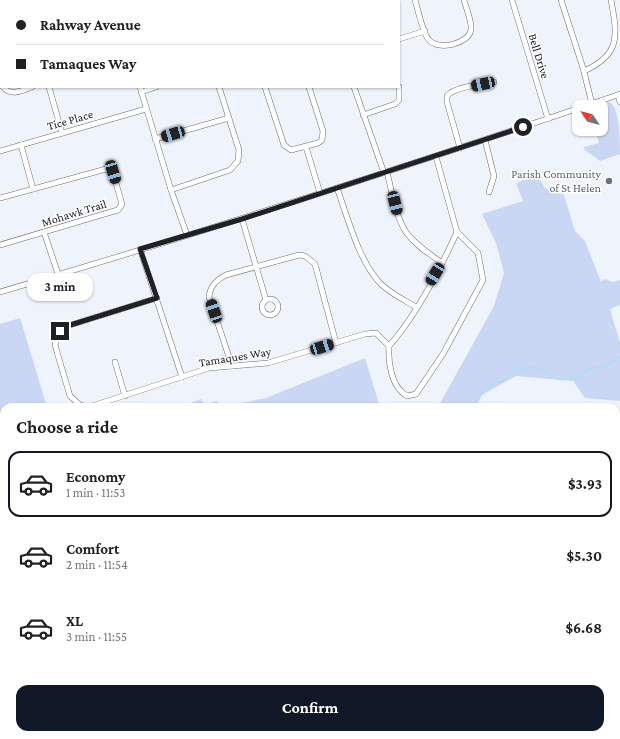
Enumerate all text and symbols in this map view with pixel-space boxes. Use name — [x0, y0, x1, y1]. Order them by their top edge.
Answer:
text: Rahway Avenue — [40, 17, 141, 33]
street label: Bell Drive — [526, 32, 552, 80]
text: Tamaques Way — [40, 56, 136, 72]
car — [470, 76, 496, 92]
north arrow — [572, 100, 608, 136]
map controls — [572, 100, 608, 136]
street label: Tice Place — [45, 107, 95, 133]
route start — [514, 118, 532, 136]
car — [160, 125, 186, 143]
car — [104, 159, 122, 185]
place label: Parish Community of St Helen — [511, 167, 602, 195]
marker: Parish Community of St Helen — [604, 176, 614, 186]
car — [386, 190, 404, 216]
street label: Mohawk Trail — [40, 196, 108, 230]
car — [424, 261, 446, 287]
callout: 3 min — [27, 273, 93, 301]
text: 3 min — [44, 279, 76, 294]
car — [204, 298, 224, 324]
route end — [51, 322, 69, 340]
car — [309, 338, 335, 356]
street label: Tamaques Way — [198, 344, 273, 370]
text: Choose a ride — [16, 417, 118, 437]
icon: car — [18, 466, 54, 502]
text: Economy — [66, 469, 125, 485]
text: $3.93 — [568, 476, 602, 492]
text: 1 min · 11:53 — [66, 485, 125, 500]
icon: car — [18, 538, 54, 574]
text: Comfort — [66, 541, 120, 557]
text: $5.30 — [567, 548, 602, 564]
text: 2 min · 11:54 — [66, 557, 128, 572]
icon: car — [18, 610, 54, 646]
text: XL — [66, 613, 83, 629]
text: $6.68 — [566, 620, 602, 636]
text: 3 min · 11:55 — [66, 629, 127, 644]
button: Confirm — [16, 685, 604, 731]

